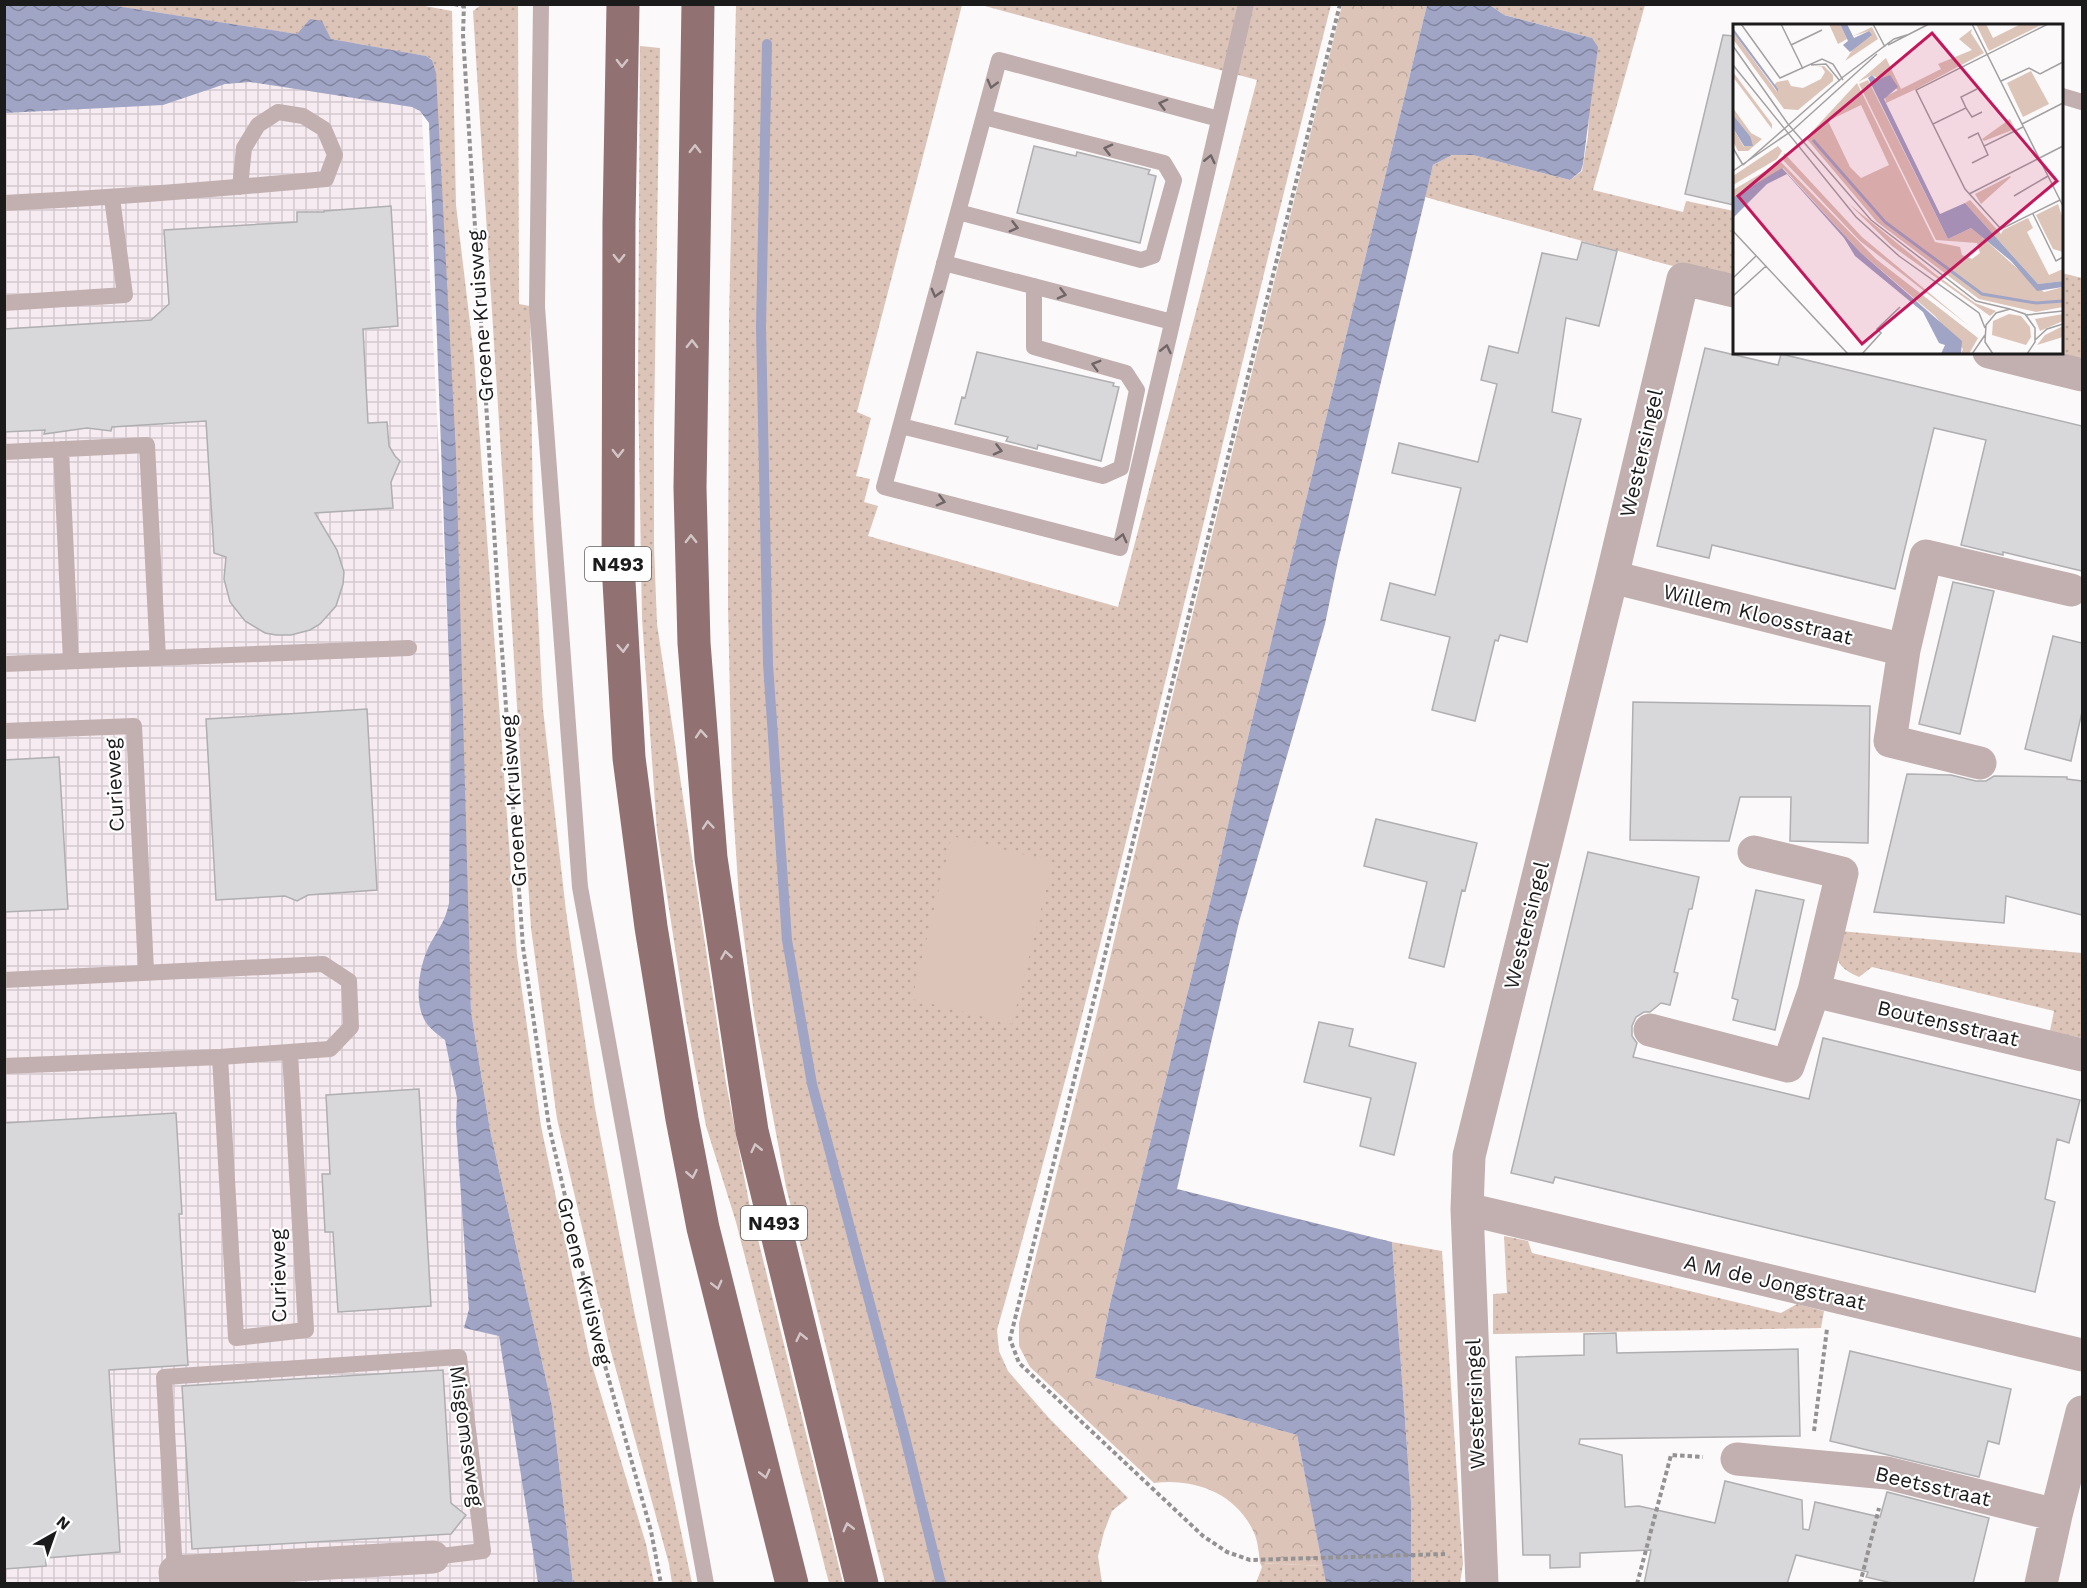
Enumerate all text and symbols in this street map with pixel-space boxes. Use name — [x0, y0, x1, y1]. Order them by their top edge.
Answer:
inset map — [1733, 24, 2063, 354]
one-way arrow — [616, 58, 628, 67]
one-way arrow — [987, 79, 1000, 89]
one-way arrow — [1158, 99, 1169, 111]
one-way arrow — [1103, 143, 1113, 156]
one-way arrow — [689, 145, 702, 154]
one-way arrow — [1203, 154, 1216, 164]
one-way arrow — [1009, 220, 1019, 233]
street label: Groene Kruisweg — [461, 228, 498, 403]
one-way arrow — [613, 253, 625, 262]
one-way arrow — [1057, 286, 1067, 299]
one-way arrow — [931, 287, 943, 298]
one-way arrow — [686, 340, 699, 349]
one-way arrow — [1159, 344, 1172, 354]
one-way arrow — [1092, 360, 1102, 372]
street label: Westersingel — [1614, 386, 1668, 520]
one-way arrow — [993, 443, 1003, 456]
one-way arrow — [612, 448, 624, 457]
one-way arrow — [936, 494, 946, 507]
one-way arrow — [1114, 533, 1127, 543]
one-way arrow — [685, 535, 698, 544]
road number: N493 — [585, 547, 651, 581]
street label: Willem Kloosstraat — [1661, 578, 1856, 650]
one-way arrow — [616, 643, 629, 652]
street label: Groene Kruisweg — [494, 713, 531, 888]
one-way arrow — [694, 729, 707, 738]
street label: Curieweg — [99, 737, 129, 833]
one-way arrow — [702, 821, 715, 830]
street label: Westersingel — [1498, 858, 1554, 992]
one-way arrow — [720, 951, 732, 960]
street label: Boutensstraat — [1875, 995, 2021, 1051]
one-way arrow — [751, 1143, 764, 1153]
one-way arrow — [685, 1168, 698, 1178]
street label: Groene Kruisweg — [552, 1194, 618, 1368]
road number: N493 — [741, 1206, 807, 1240]
street label: Curieweg — [265, 1228, 291, 1323]
street label: A M de Jongstraat — [1682, 1249, 1869, 1315]
one-way arrow — [710, 1280, 723, 1290]
one-way arrow — [795, 1333, 808, 1343]
street label: Westersingel — [1460, 1338, 1490, 1470]
street label: Misgomseweg — [445, 1364, 489, 1509]
street label: Beetsstraat — [1873, 1461, 1993, 1511]
one-way arrow — [757, 1469, 770, 1479]
north arrow — [24, 1504, 84, 1564]
text: N — [53, 1512, 74, 1534]
one-way arrow — [842, 1522, 855, 1532]

